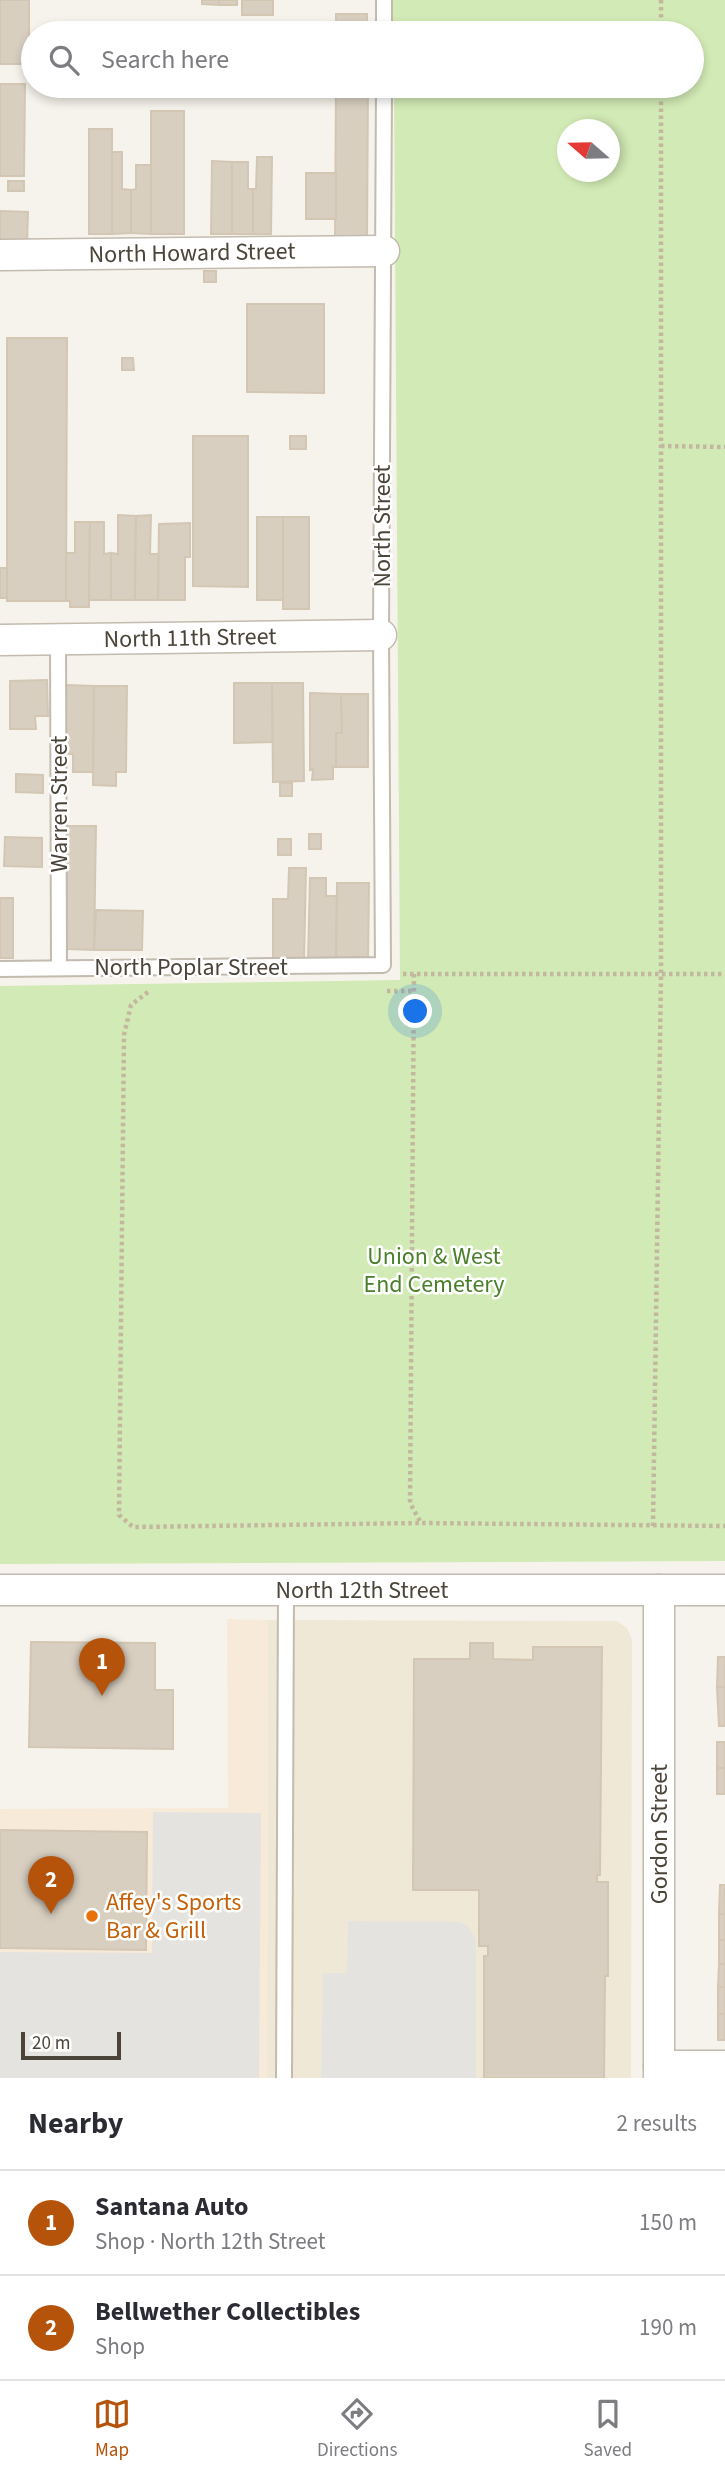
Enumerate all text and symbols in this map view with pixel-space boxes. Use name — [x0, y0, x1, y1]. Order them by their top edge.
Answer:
search box — [21, 21, 704, 98]
icon: search — [45, 41, 83, 79]
text: Search here — [101, 41, 229, 78]
north arrow — [557, 119, 620, 182]
street label: North Howard Street — [88, 234, 296, 272]
street label: North Street — [365, 465, 400, 587]
street label: North 11th Street — [103, 619, 277, 657]
street label: Warren Street — [42, 736, 77, 872]
street label: North Poplar Street — [94, 950, 288, 985]
your location — [398, 994, 432, 1028]
park label: Union & West End Cemetery — [364, 1239, 504, 1302]
street label: North 12th Street — [276, 1573, 448, 1608]
pin: 1 — [79, 1638, 125, 1696]
street label: Gordon Street — [642, 1764, 677, 1904]
pin: 2 — [28, 1856, 74, 1914]
place label: Affey's Sports Bar & Grill — [106, 1885, 241, 1948]
marker: Affey's Sports Bar & Grill — [84, 1908, 100, 1924]
scale bar — [21, 2029, 121, 2061]
text: 20 m — [32, 2030, 70, 2057]
text: Nearby — [28, 2102, 123, 2145]
text: 2 results — [617, 2107, 697, 2140]
text: Santana Auto — [95, 2188, 248, 2225]
text: 1 — [45, 2206, 57, 2239]
text: 150 m — [639, 2206, 697, 2239]
text: Shop · North 12th Street — [95, 2225, 326, 2258]
text: Bellwether Collectibles — [95, 2293, 360, 2330]
text: 2 — [45, 2311, 57, 2344]
text: 190 m — [639, 2311, 697, 2344]
text: Shop — [95, 2330, 145, 2363]
tab: Map — [93, 2395, 131, 2464]
tab: Directions — [317, 2395, 397, 2464]
tab: Saved — [583, 2395, 632, 2464]

